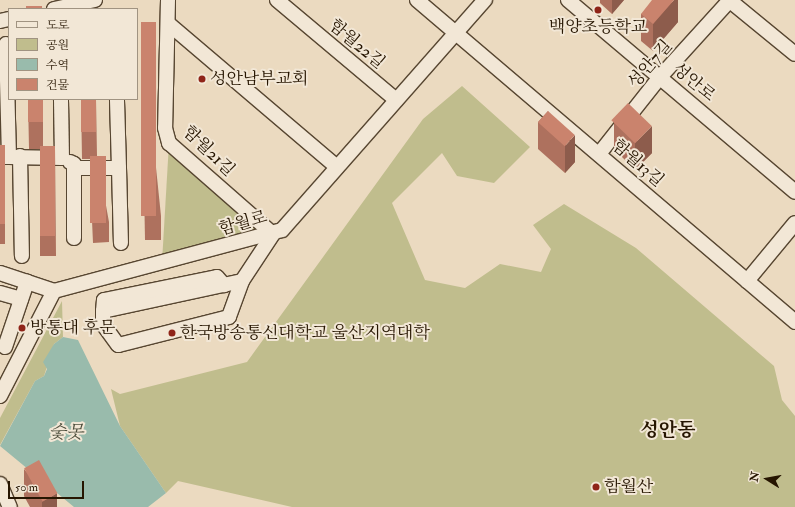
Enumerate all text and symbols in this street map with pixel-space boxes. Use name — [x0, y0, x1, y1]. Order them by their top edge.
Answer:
marker: 백양초등학교 — [593, 5, 603, 15]
legend — [8, 8, 138, 100]
street label: 함월22길 — [325, 15, 389, 73]
place label: 백양초등학교 — [549, 17, 647, 37]
text: 도로 — [46, 18, 69, 33]
street label: 성안7길 — [624, 36, 676, 92]
text: 공원 — [46, 38, 69, 53]
text: 수역 — [46, 58, 69, 73]
street label: 성안로 — [669, 58, 719, 106]
place label: 성안남부교회 — [210, 69, 309, 89]
marker: 성안남부교회 — [197, 74, 207, 84]
text: 건물 — [46, 78, 69, 93]
street label: 함월21길 — [179, 121, 239, 181]
street label: 함월13길 — [608, 135, 668, 191]
street label: 함월로 — [217, 206, 269, 240]
place label: 방통대 후문 — [30, 318, 116, 338]
marker: 방통대 후문 — [17, 323, 27, 333]
place label: 한국방송통신대학교 울산지역대학 — [180, 323, 430, 343]
marker: 한국방송통신대학교 울산지역대학 — [167, 328, 177, 338]
district label: 성안동 — [640, 420, 696, 442]
water label: 숯못 — [49, 422, 83, 444]
north arrow — [747, 459, 787, 499]
text: N — [747, 471, 762, 483]
scale bar — [10, 473, 86, 499]
place label: 함월산 — [604, 477, 653, 497]
text: 50 m — [15, 480, 38, 495]
marker: 함월산 — [591, 482, 601, 492]

